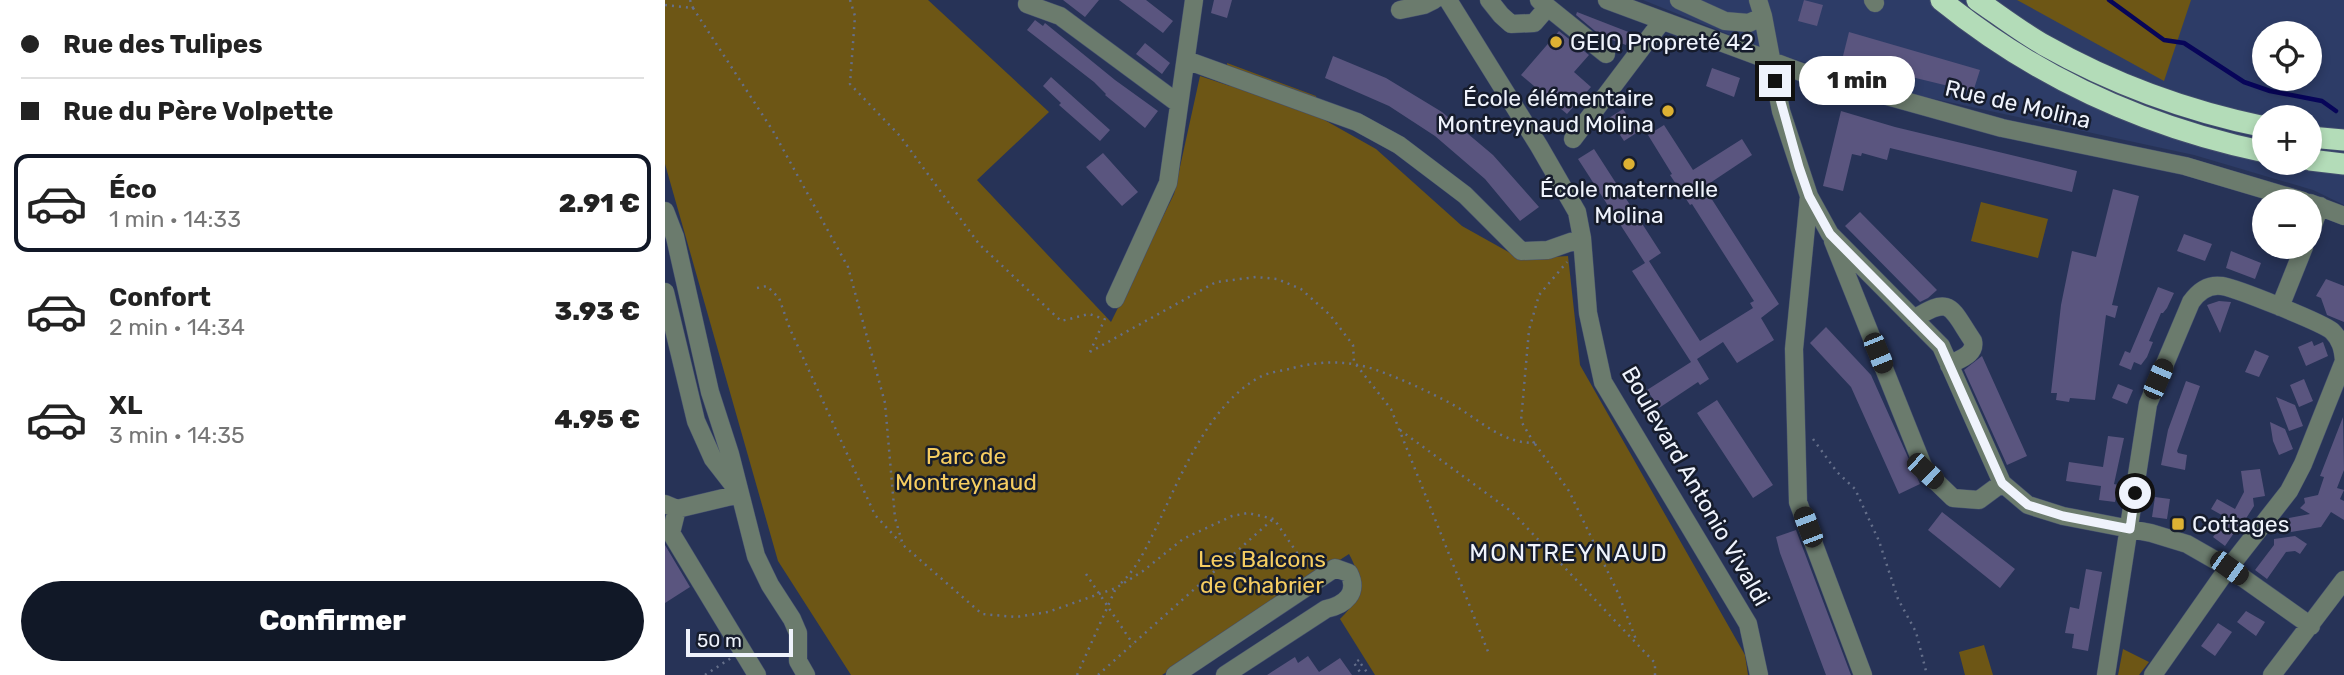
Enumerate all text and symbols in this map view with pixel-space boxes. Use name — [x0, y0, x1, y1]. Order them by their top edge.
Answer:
map controls — [2252, 21, 2322, 259]
button: locate — [2252, 21, 2322, 91]
place label: GEIQ Propreté 42 — [1570, 28, 1754, 56]
text: Rue des Tulipes — [63, 29, 263, 60]
marker: GEIQ Propreté 42 — [1548, 34, 1564, 50]
callout: 1 min — [1799, 56, 1915, 106]
route end — [1759, 65, 1791, 97]
text: 1 min — [1827, 66, 1887, 94]
street label: Rue de Molina — [1942, 74, 2094, 134]
place label: École élémentaire Montreynaud Molina — [1437, 84, 1654, 138]
text: Rue du Père Volpette — [63, 96, 334, 127]
marker: École élémentaire Montreynaud Molina — [1660, 103, 1676, 119]
button: + — [2252, 105, 2322, 175]
marker: École maternelle Molina — [1621, 156, 1637, 172]
icon: car — [25, 172, 88, 235]
text: Éco — [109, 174, 157, 205]
place label: École maternelle Molina — [1540, 175, 1718, 229]
text: 2.91 € — [559, 188, 640, 219]
button: − — [2252, 189, 2322, 259]
text: 1 min · 14:33 — [109, 205, 241, 233]
icon: car — [25, 280, 88, 343]
text: Confort — [109, 282, 211, 313]
text: 3.93 € — [555, 296, 640, 327]
text: 2 min · 14:34 — [109, 313, 245, 341]
car — [1861, 330, 1896, 376]
car — [2141, 356, 2176, 402]
street label: Boulevard Antonio Vivaldi — [1616, 361, 1776, 611]
icon: car — [25, 388, 88, 451]
text: XL — [109, 390, 142, 421]
text: 4.95 € — [554, 404, 640, 435]
text: 3 min · 14:35 — [109, 421, 245, 449]
park label: Parc de Montreynaud — [895, 442, 1037, 496]
car — [1903, 449, 1948, 493]
route start — [2119, 477, 2151, 509]
car — [1791, 504, 1826, 550]
place label: Cottages — [2192, 510, 2289, 538]
marker: Cottages — [2170, 516, 2186, 532]
district label: MONTREYNAUD — [1469, 539, 1669, 567]
park label: Les Balcons de Chabrier — [1198, 545, 1326, 599]
car — [2206, 547, 2253, 589]
button: Confirmer — [21, 581, 644, 661]
scale bar — [686, 626, 793, 658]
text: 50 m — [697, 629, 742, 652]

